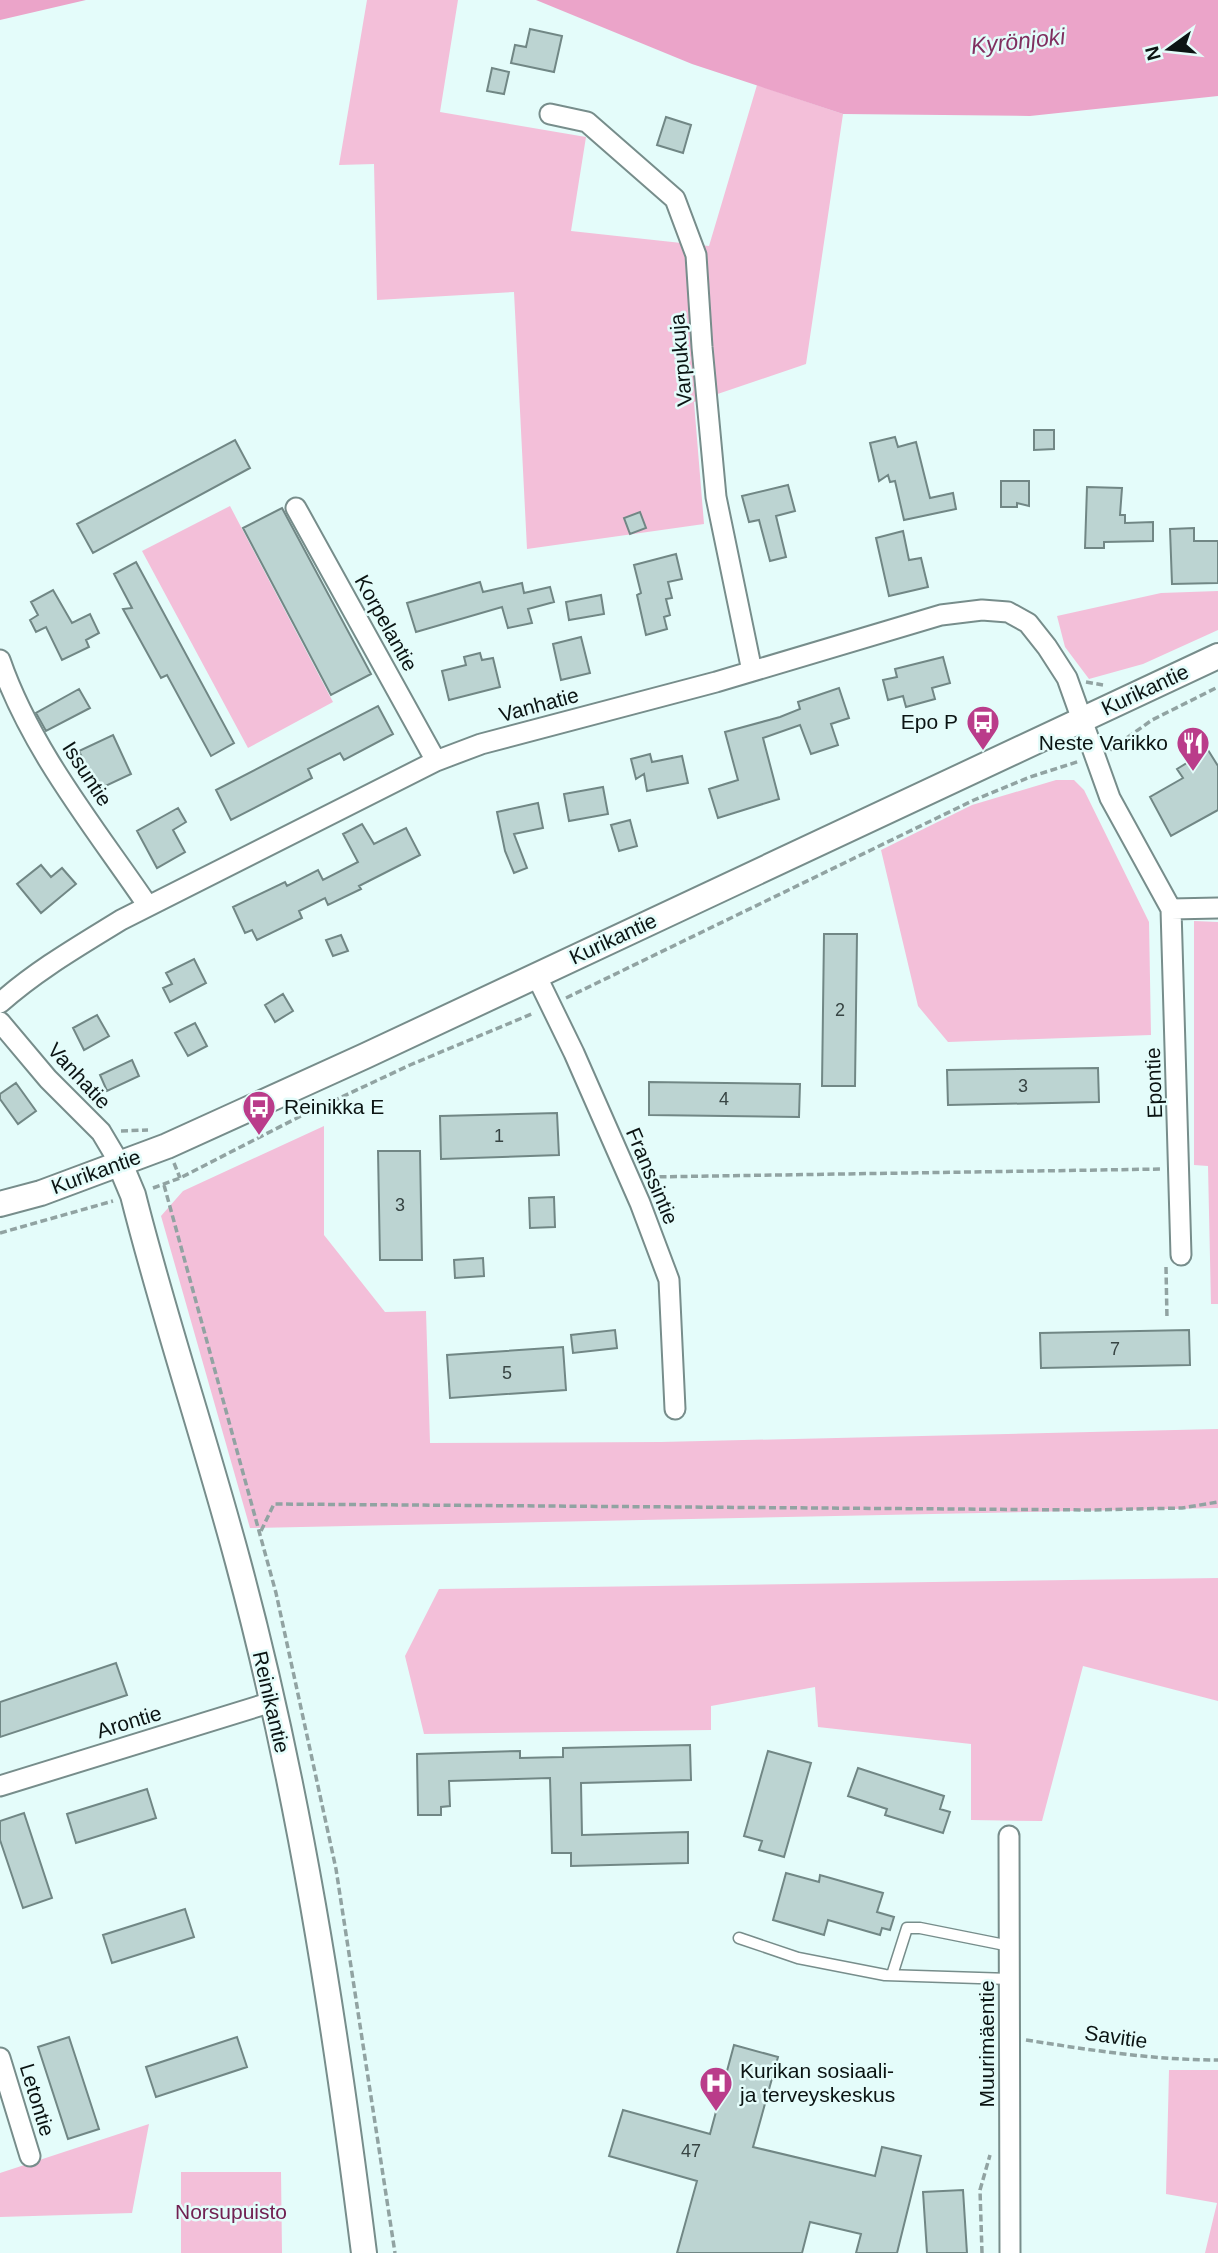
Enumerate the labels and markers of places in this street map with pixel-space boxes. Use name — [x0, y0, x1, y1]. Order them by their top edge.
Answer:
bus stop icon: Epo P — [964, 703, 1002, 752]
place label: Epo P — [901, 710, 958, 733]
restaurant icon: Neste Varikko — [1174, 724, 1212, 773]
place label: Neste Varikko — [1039, 731, 1168, 754]
bus stop icon: Reinikka E — [240, 1088, 278, 1137]
place label: Reinikka E — [284, 1095, 384, 1118]
place label: Kurikan sosiaali- ja terveyskeskus — [739, 2059, 895, 2106]
hospital icon: Kurikan sosiaali- ja terveyskeskus — [697, 2064, 735, 2113]

